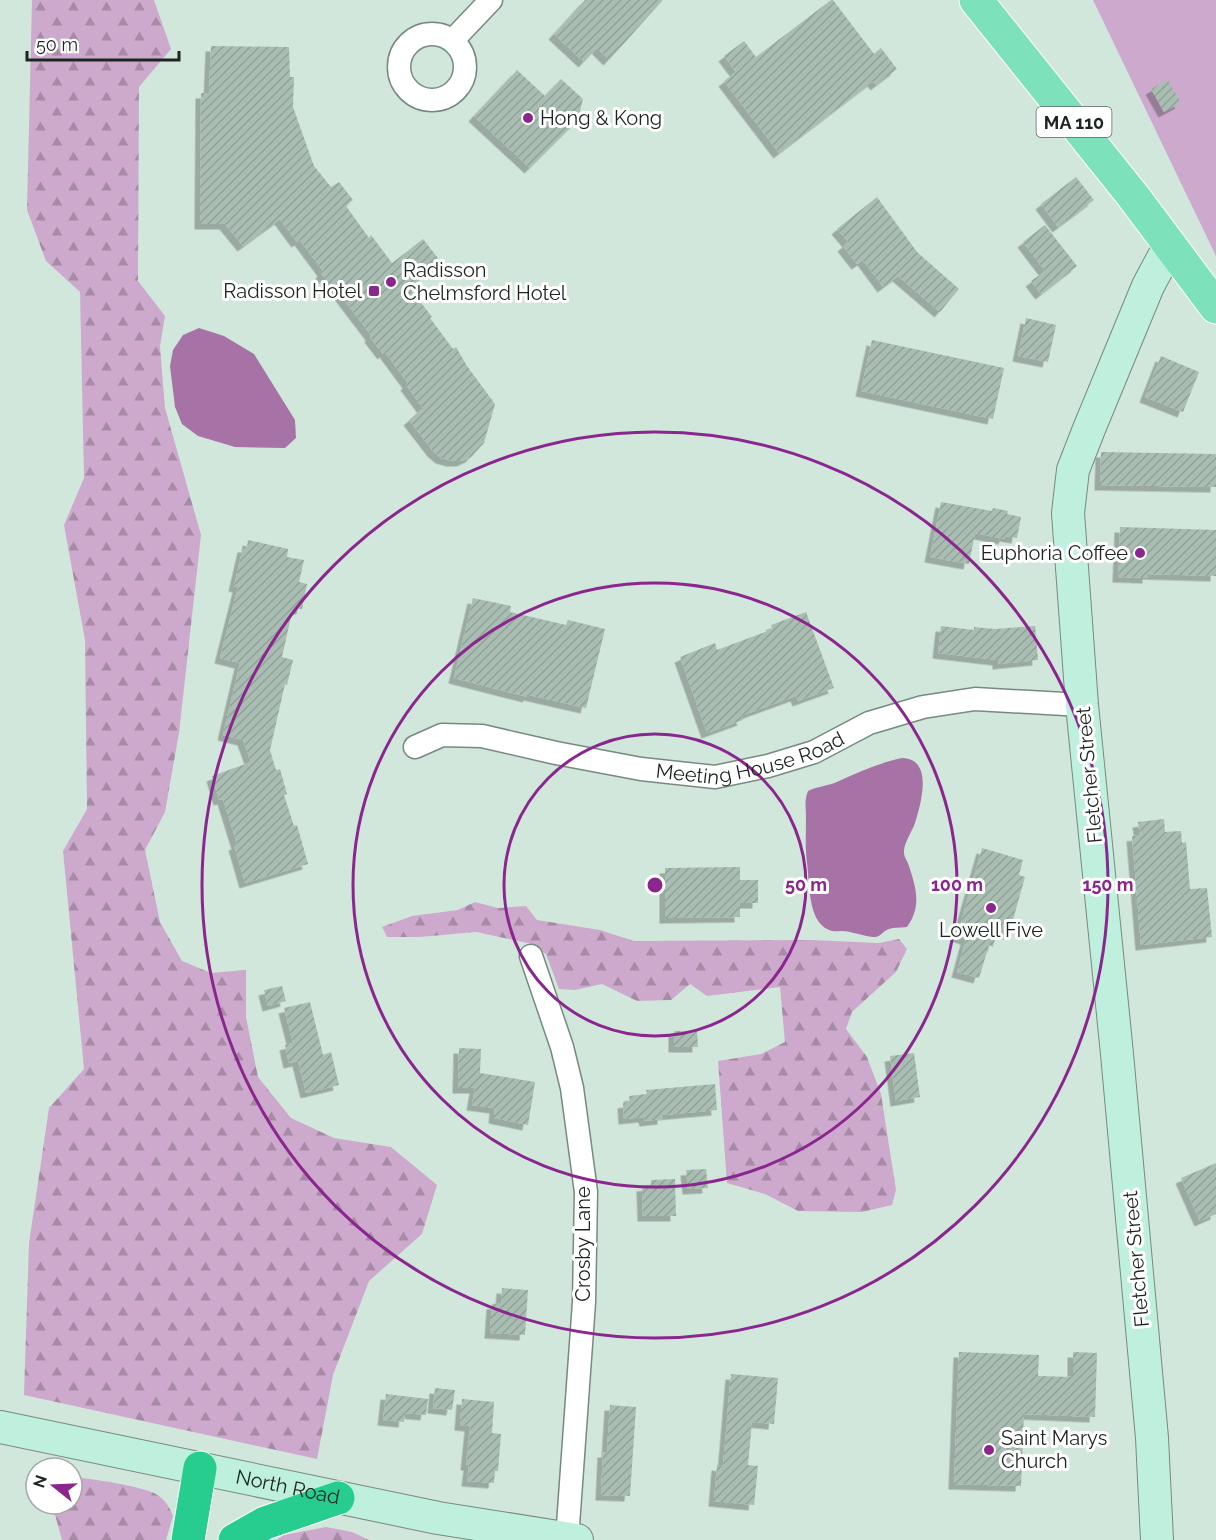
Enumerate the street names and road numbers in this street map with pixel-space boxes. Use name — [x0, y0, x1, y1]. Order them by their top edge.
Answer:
road number: MA 110 — [1036, 107, 1112, 137]
street label: Fletcher Street — [1071, 705, 1107, 844]
street label: Meeting House Road — [655, 726, 848, 789]
street label: Crosby Lane — [571, 1186, 595, 1302]
street label: Fletcher Street — [1118, 1189, 1154, 1328]
street label: North Road — [234, 1464, 342, 1509]

